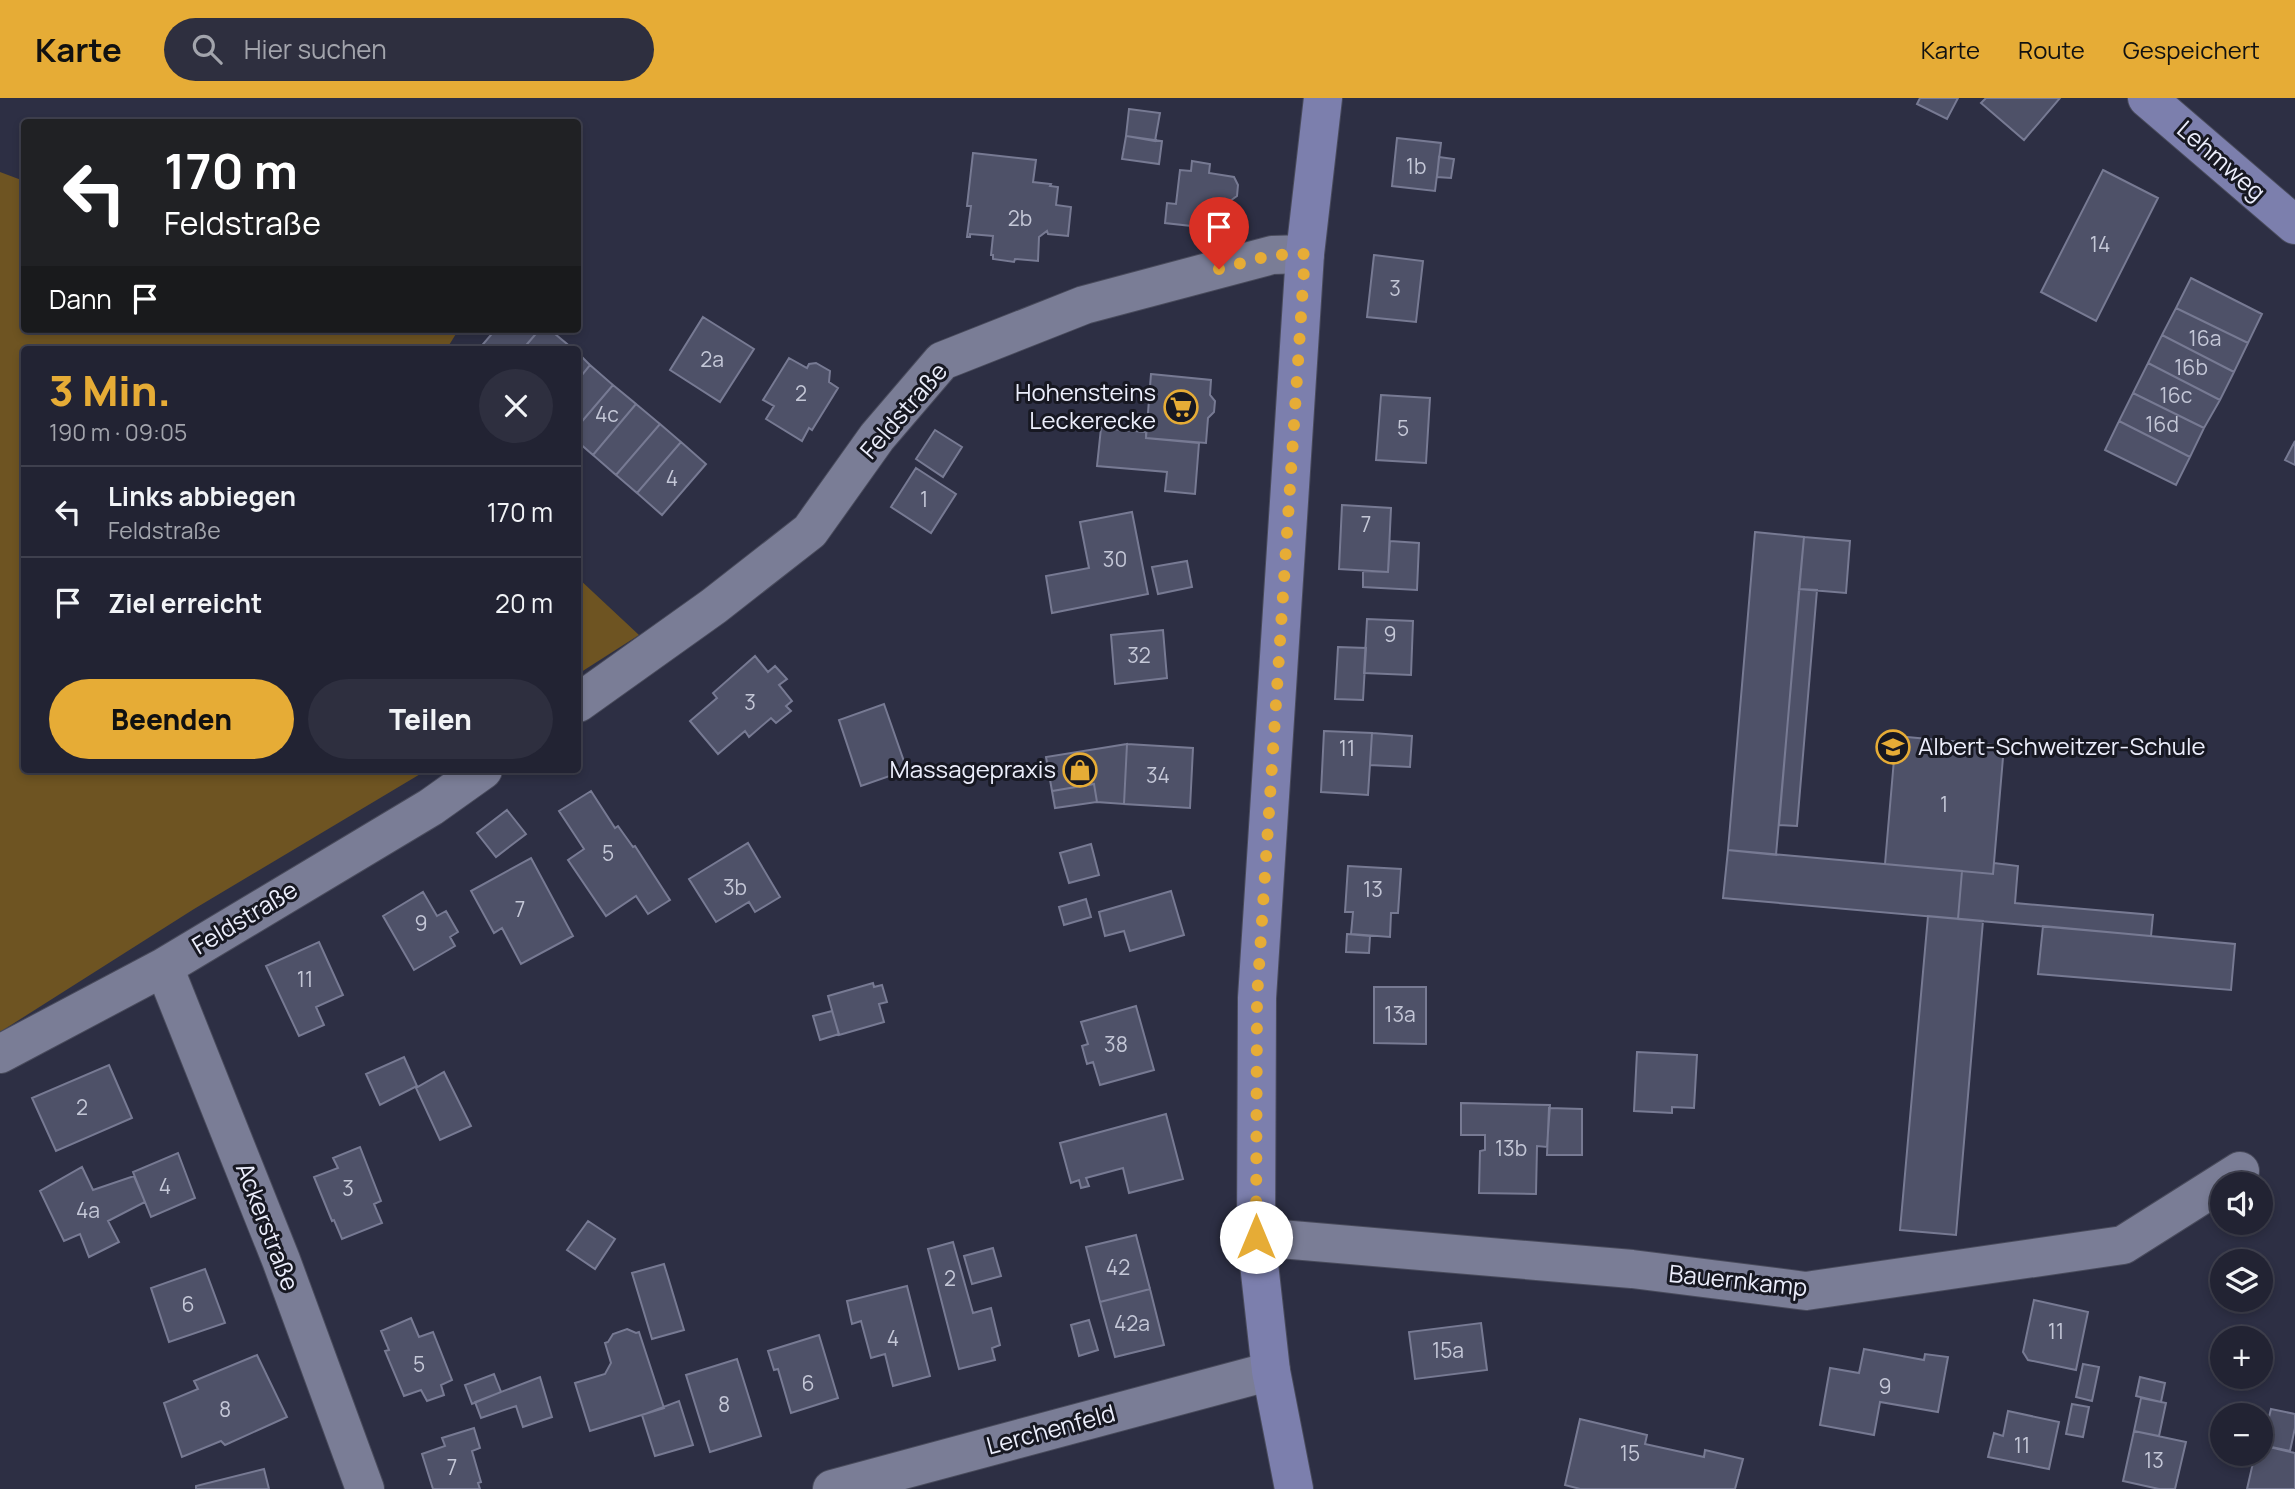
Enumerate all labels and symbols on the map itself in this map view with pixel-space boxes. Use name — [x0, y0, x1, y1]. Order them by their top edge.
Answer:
street label: Lehmweg — [2171, 112, 2273, 207]
house number: 1b — [1406, 152, 1426, 180]
pin — [1189, 197, 1249, 269]
house number: 2b — [1008, 204, 1032, 232]
house number: 14 — [2090, 230, 2110, 258]
house number: 3 — [1389, 274, 1401, 302]
house number: 16a — [2189, 324, 2221, 352]
house number: 2a — [700, 345, 724, 373]
house number: 16b — [2174, 353, 2208, 381]
street label: Feldstraße — [852, 355, 954, 465]
place label: Hohensteins Leckerecke — [1015, 375, 1156, 436]
house number: 2 — [795, 379, 807, 407]
house number: 16c — [2160, 381, 2192, 409]
supermarket icon: Hohensteins Leckerecke — [1162, 388, 1200, 426]
house number: 4c — [595, 400, 619, 428]
house number: 16d — [2145, 410, 2179, 438]
house number: 5 — [1397, 414, 1409, 442]
house number: 4 — [666, 464, 678, 492]
house number: 1 — [920, 485, 928, 513]
house number: 7 — [1361, 510, 1371, 538]
house number: 30 — [1103, 545, 1127, 573]
house number: 9 — [1383, 620, 1397, 648]
house number: 32 — [1127, 641, 1151, 669]
house number: 3 — [744, 688, 756, 716]
school or university icon: Albert-Schweitzer-Schule — [1874, 728, 1912, 766]
place label: Albert-Schweitzer-Schule — [1918, 729, 2206, 762]
house number: 11 — [1339, 734, 1355, 762]
shop icon: Massagepraxis — [1061, 751, 1099, 789]
place label: Massagepraxis — [890, 752, 1056, 785]
house number: 34 — [1146, 761, 1170, 789]
house number: 1 — [1940, 790, 1948, 818]
house number: 5 — [602, 839, 614, 867]
street label: Feldstraße — [185, 872, 303, 961]
house number: 3b — [723, 873, 747, 901]
house number: 13 — [1363, 875, 1383, 903]
house number: 7 — [515, 895, 525, 923]
house number: 9 — [414, 909, 428, 937]
house number: 11 — [297, 965, 313, 993]
house number: 13a — [1384, 1000, 1416, 1028]
house number: 38 — [1104, 1030, 1128, 1058]
house number: 2 — [76, 1093, 88, 1121]
house number: 13b — [1495, 1134, 1527, 1162]
street label: Ackerstraße — [229, 1158, 308, 1295]
house number: 4 — [159, 1172, 171, 1200]
house number: 3 — [342, 1174, 354, 1202]
house number: 4a — [76, 1196, 100, 1224]
position arrow — [1219, 1200, 1293, 1274]
house number: 42 — [1106, 1253, 1130, 1281]
street label: Bauernkamp — [1667, 1256, 1809, 1303]
house number: 2 — [944, 1264, 956, 1292]
house number: 6 — [181, 1290, 195, 1318]
house number: 42a — [1114, 1309, 1150, 1337]
house number: 11 — [2048, 1317, 2064, 1345]
house number: 4 — [887, 1324, 899, 1352]
house number: 15a — [1432, 1336, 1464, 1364]
house number: 5 — [413, 1350, 425, 1378]
house number: 6 — [801, 1369, 815, 1397]
house number: 9 — [1878, 1372, 1892, 1400]
house number: 8 — [718, 1390, 730, 1418]
house number: 8 — [219, 1395, 231, 1423]
street label: Lerchenfeld — [983, 1396, 1119, 1462]
house number: 11 — [2014, 1431, 2030, 1459]
house number: 15 — [1620, 1439, 1640, 1467]
house number: 13 — [2144, 1446, 2164, 1474]
house number: 7 — [447, 1453, 457, 1481]

